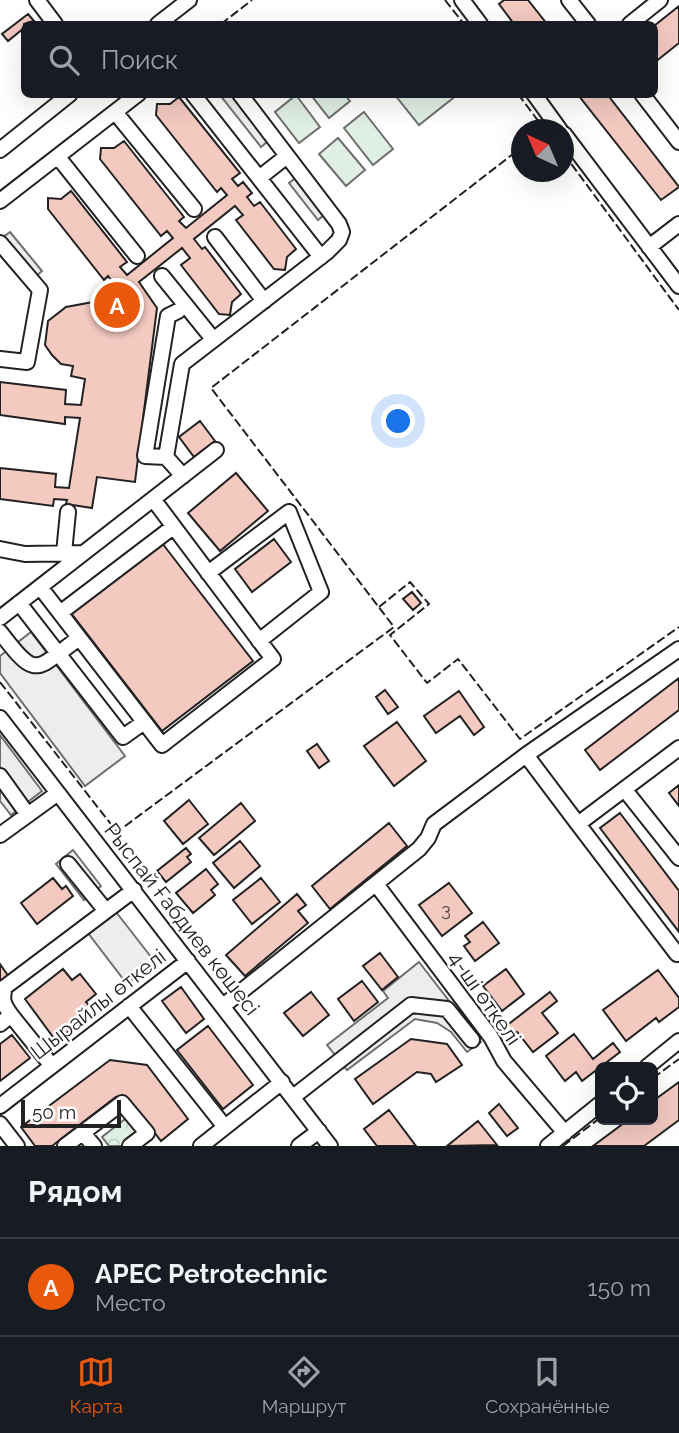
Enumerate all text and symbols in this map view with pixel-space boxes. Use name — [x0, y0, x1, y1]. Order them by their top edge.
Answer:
search box — [21, 21, 658, 98]
icon: search — [45, 41, 83, 79]
text: Поиск — [101, 45, 178, 75]
north arrow — [511, 119, 574, 182]
pin: A — [94, 279, 140, 331]
your location — [381, 404, 415, 438]
street label: Рыспай Ғабдиев көшесі — [99, 818, 265, 1020]
house number: 3 — [441, 899, 451, 920]
street label: Шырайлы өткелі — [26, 944, 170, 1064]
street label: 4-ші өткелі — [444, 946, 526, 1050]
map controls — [595, 1062, 658, 1125]
button: locate — [595, 1062, 658, 1125]
scale bar — [21, 1097, 121, 1129]
text: 50 m — [32, 1101, 76, 1123]
text: Рядом — [28, 1174, 122, 1209]
text: APEC Petrotechnic — [95, 1259, 328, 1289]
text: A — [43, 1274, 59, 1301]
text: 150 m — [588, 1274, 651, 1301]
text: Место — [95, 1289, 166, 1316]
tab: Карта — [69, 1353, 123, 1417]
tab: Маршрут — [262, 1353, 346, 1417]
tab: Сохранённые — [485, 1353, 610, 1417]

